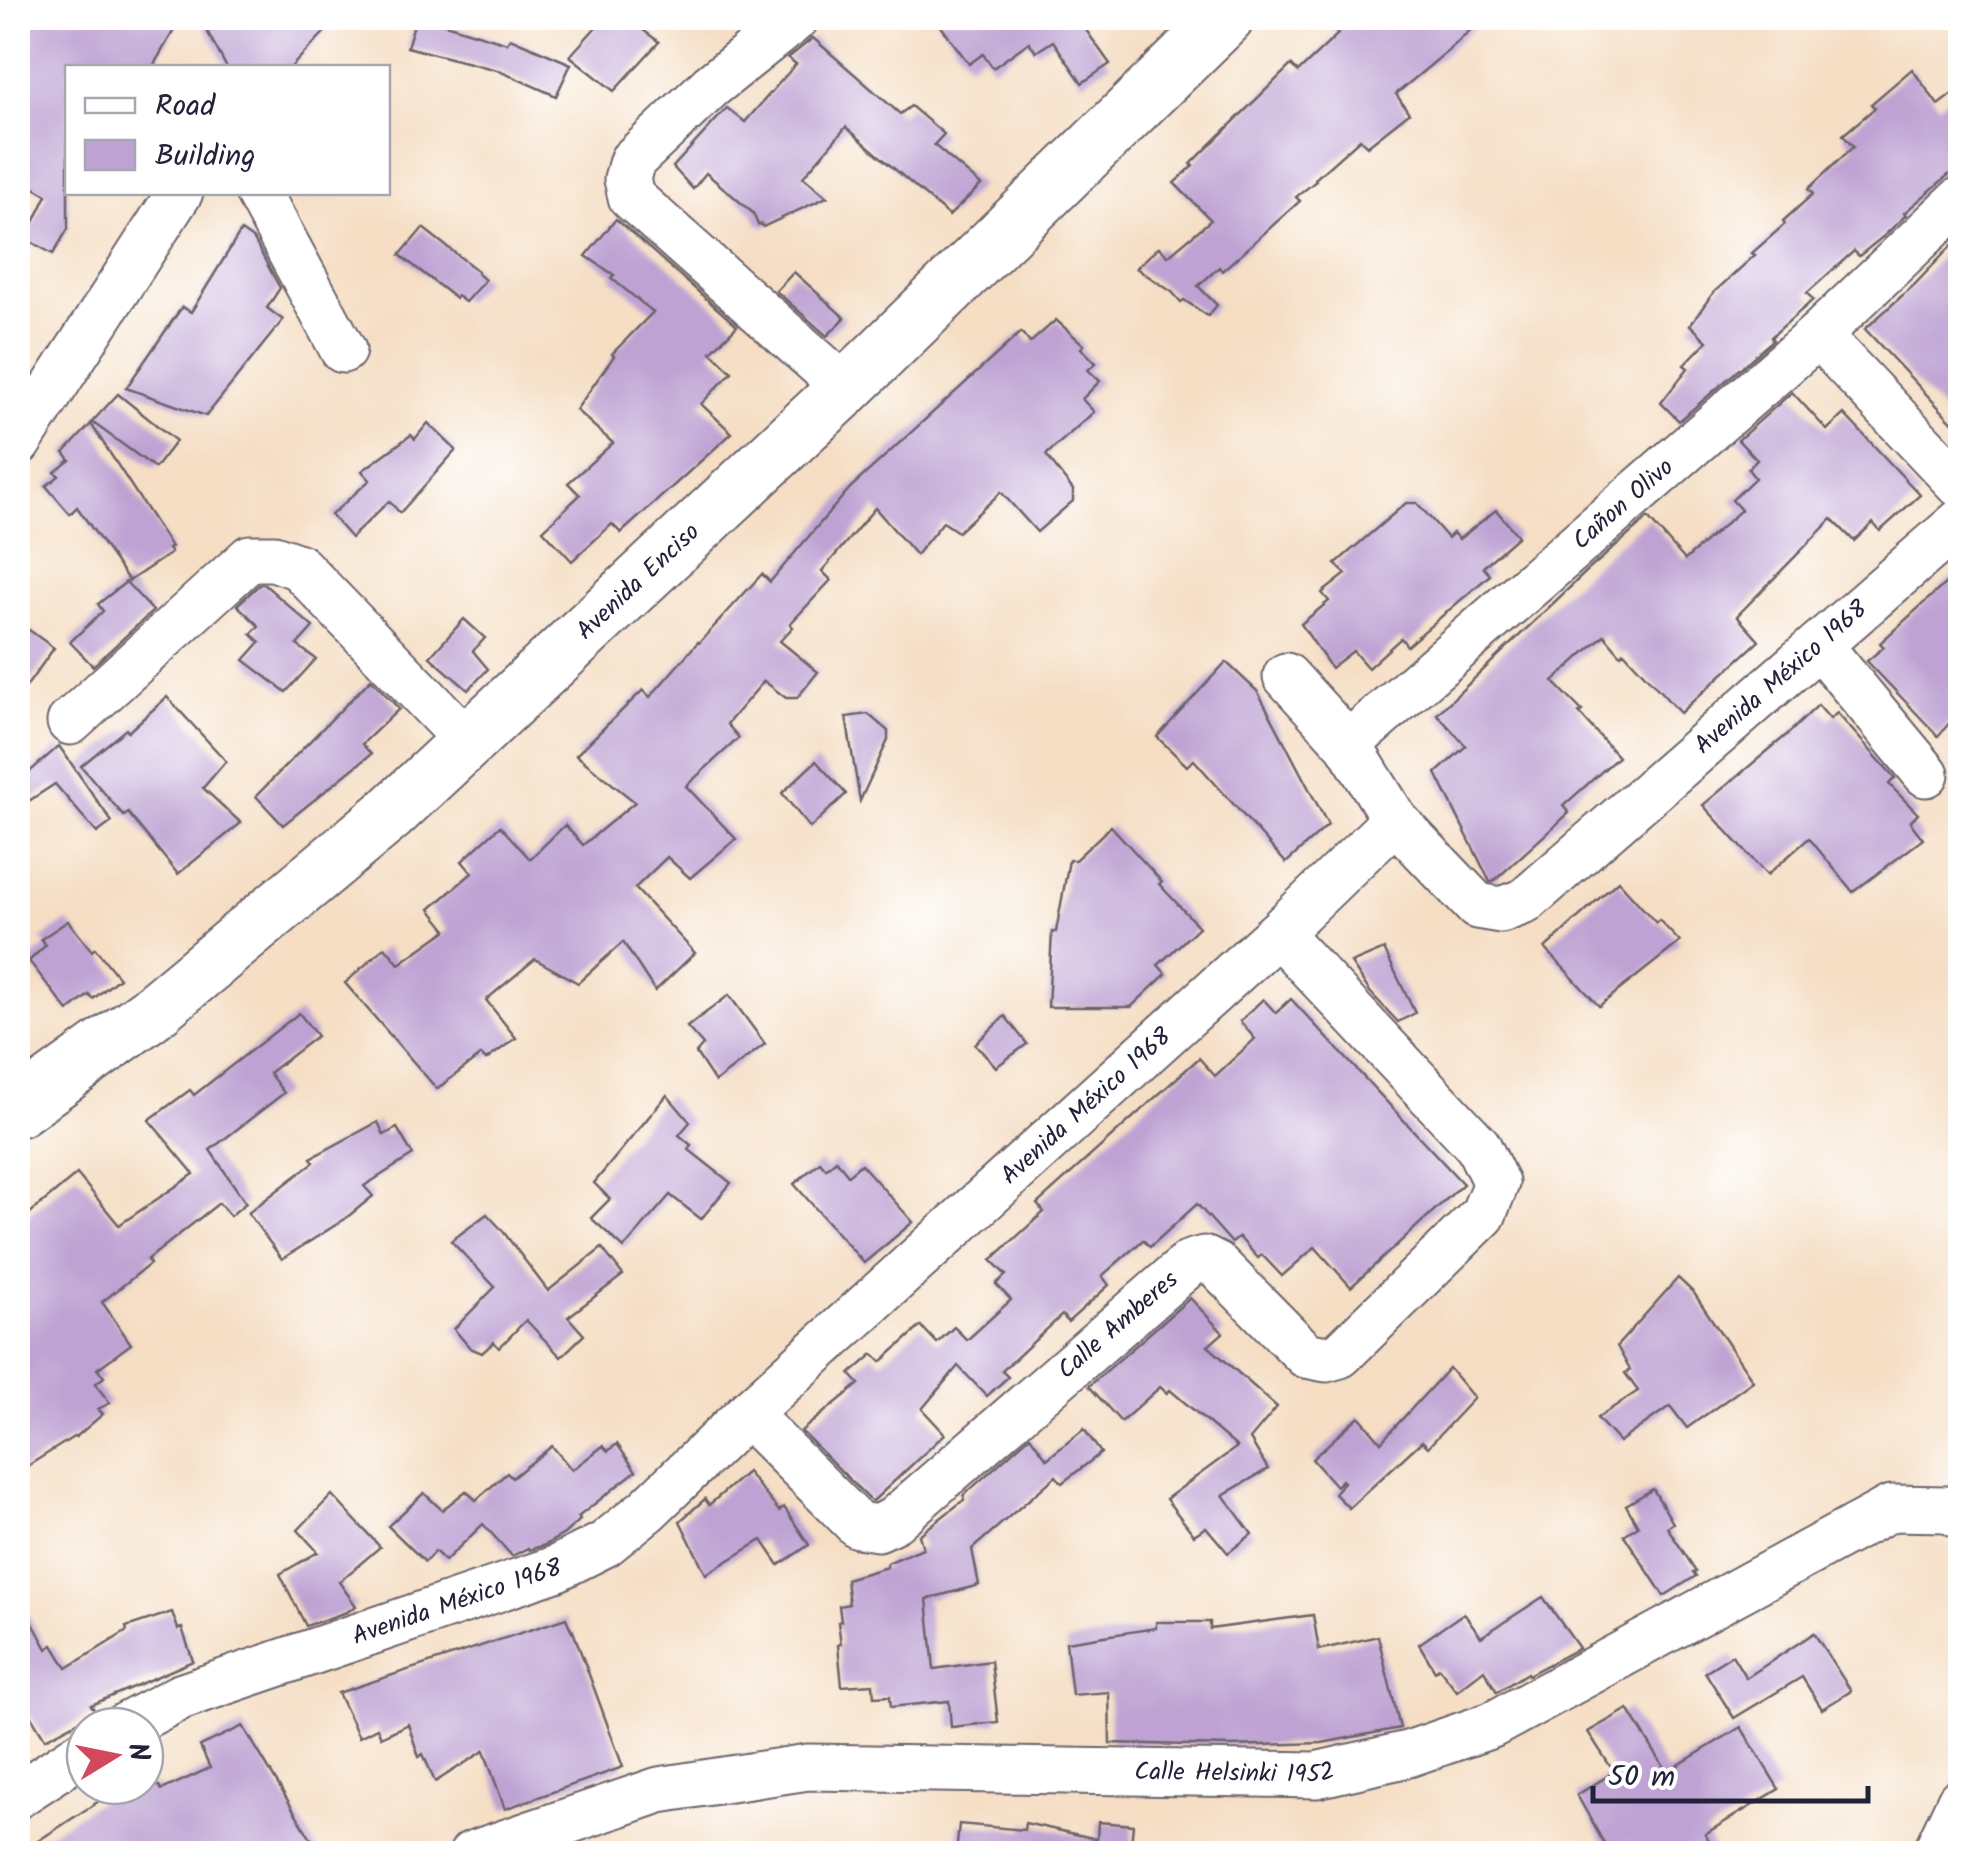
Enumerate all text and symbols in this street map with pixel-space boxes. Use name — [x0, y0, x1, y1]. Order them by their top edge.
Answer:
legend — [65, 65, 390, 195]
text: Road — [155, 83, 216, 131]
text: Building — [155, 133, 255, 181]
street label: Cañon Olivo — [1563, 449, 1683, 560]
street label: Avenida Enciso — [567, 513, 710, 650]
street label: Avenida México 1968 — [1685, 590, 1878, 765]
street label: Avenida México 1968 — [992, 1017, 1182, 1195]
street label: Calle Amberes — [1048, 1261, 1188, 1390]
street label: Avenida México 1968 — [347, 1548, 568, 1657]
north arrow — [65, 1706, 165, 1806]
text: N — [113, 1739, 161, 1765]
scale bar — [1593, 1741, 1868, 1803]
street label: Calle Helsinki 1952 — [1134, 1751, 1339, 1795]
text: 50 m — [1608, 1754, 1675, 1802]

